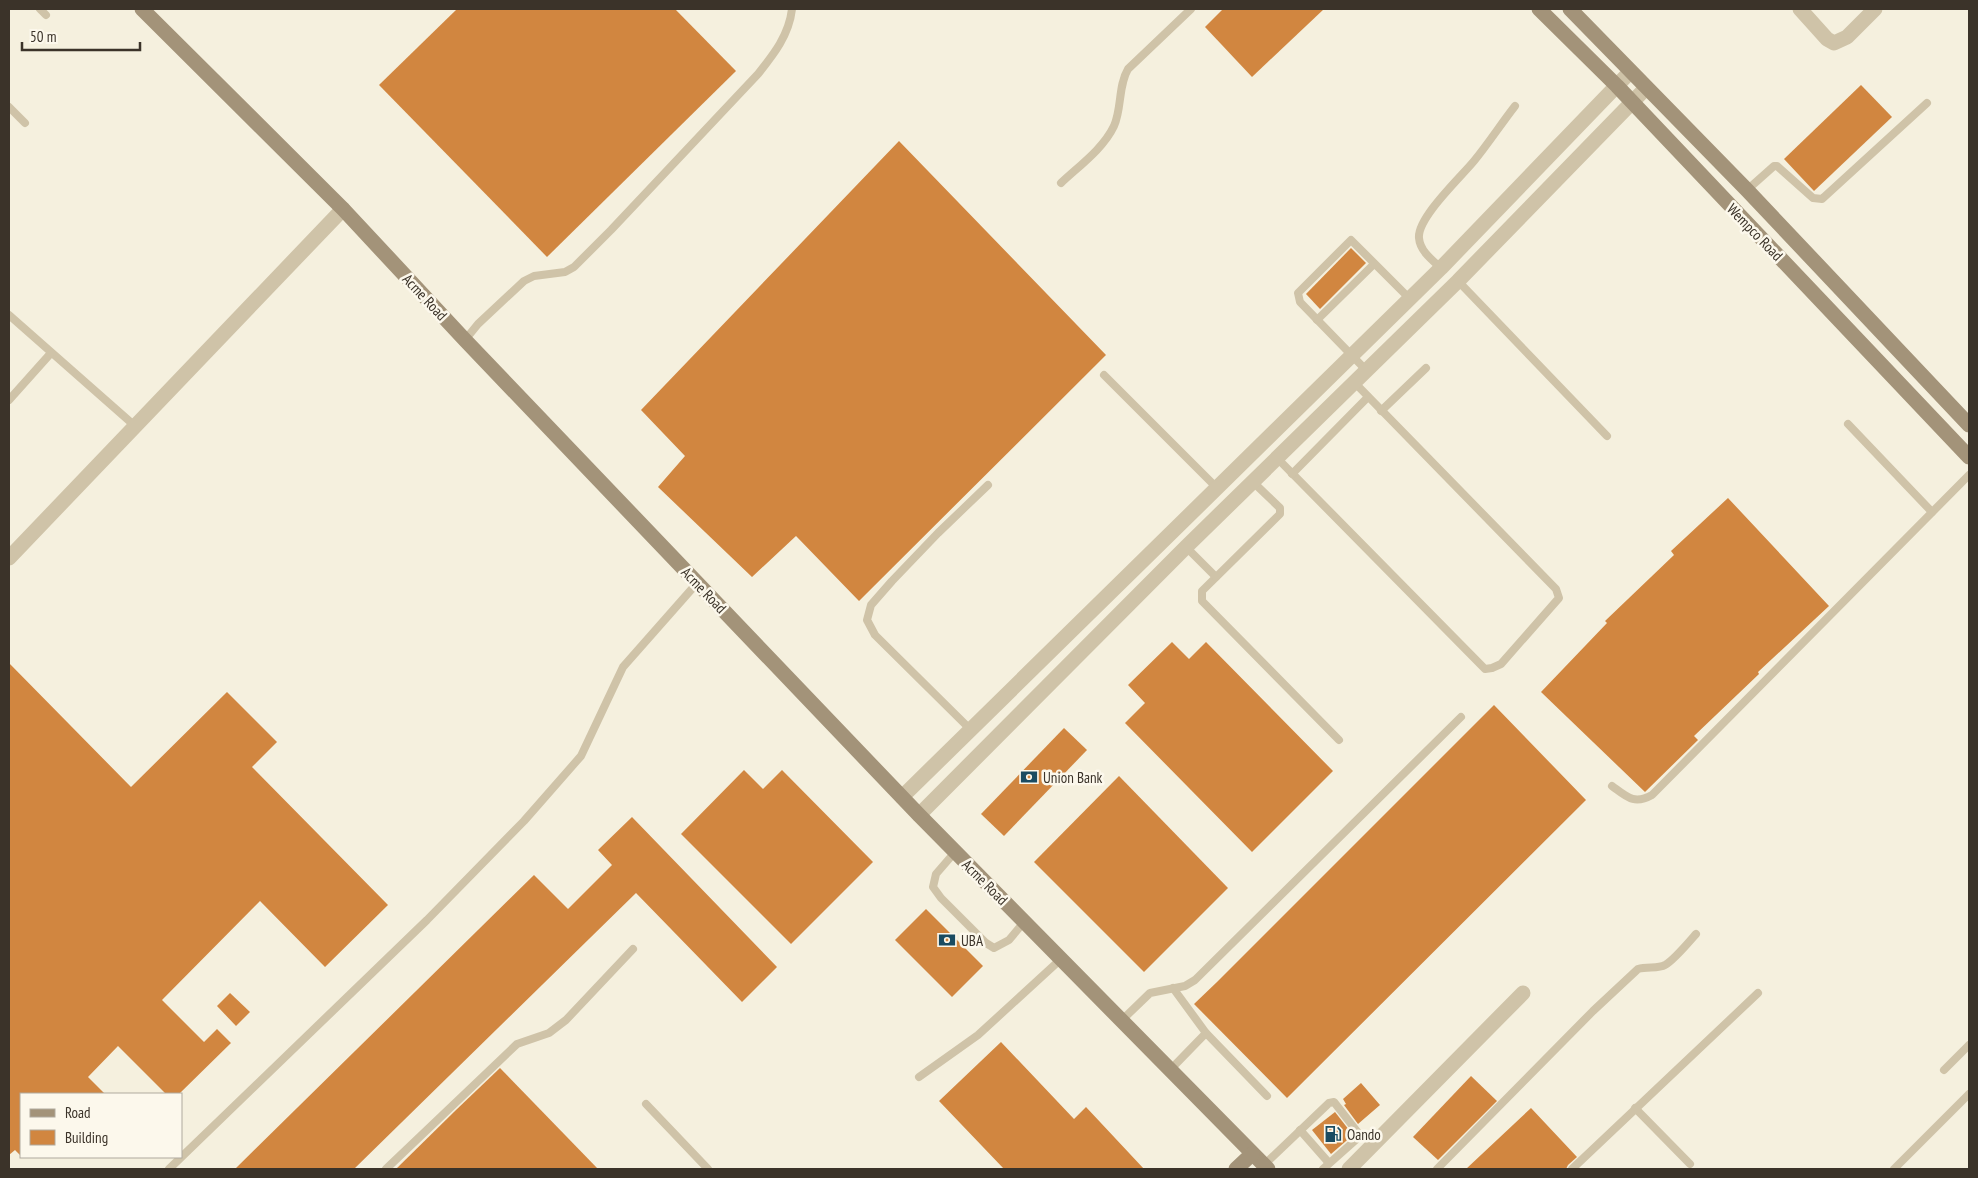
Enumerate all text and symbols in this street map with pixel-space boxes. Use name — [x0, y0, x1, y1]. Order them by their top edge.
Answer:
scale bar — [22, 20, 140, 52]
text: 50 m — [30, 27, 56, 46]
street label: Wempco Road — [1723, 199, 1787, 265]
street label: Acme Road — [399, 270, 451, 324]
street label: Acme Road — [677, 563, 731, 617]
bank icon: Union Bank — [1019, 767, 1039, 787]
place label: Union Bank — [1043, 768, 1103, 787]
street label: Acme Road — [958, 855, 1012, 909]
bank icon: UBA — [937, 930, 957, 950]
place label: UBA — [961, 931, 984, 950]
legend — [20, 1093, 182, 1158]
text: Road — [65, 1103, 91, 1122]
fuel station icon: Oando — [1323, 1124, 1343, 1144]
place label: Oando — [1347, 1125, 1381, 1144]
text: Building — [65, 1128, 108, 1147]

